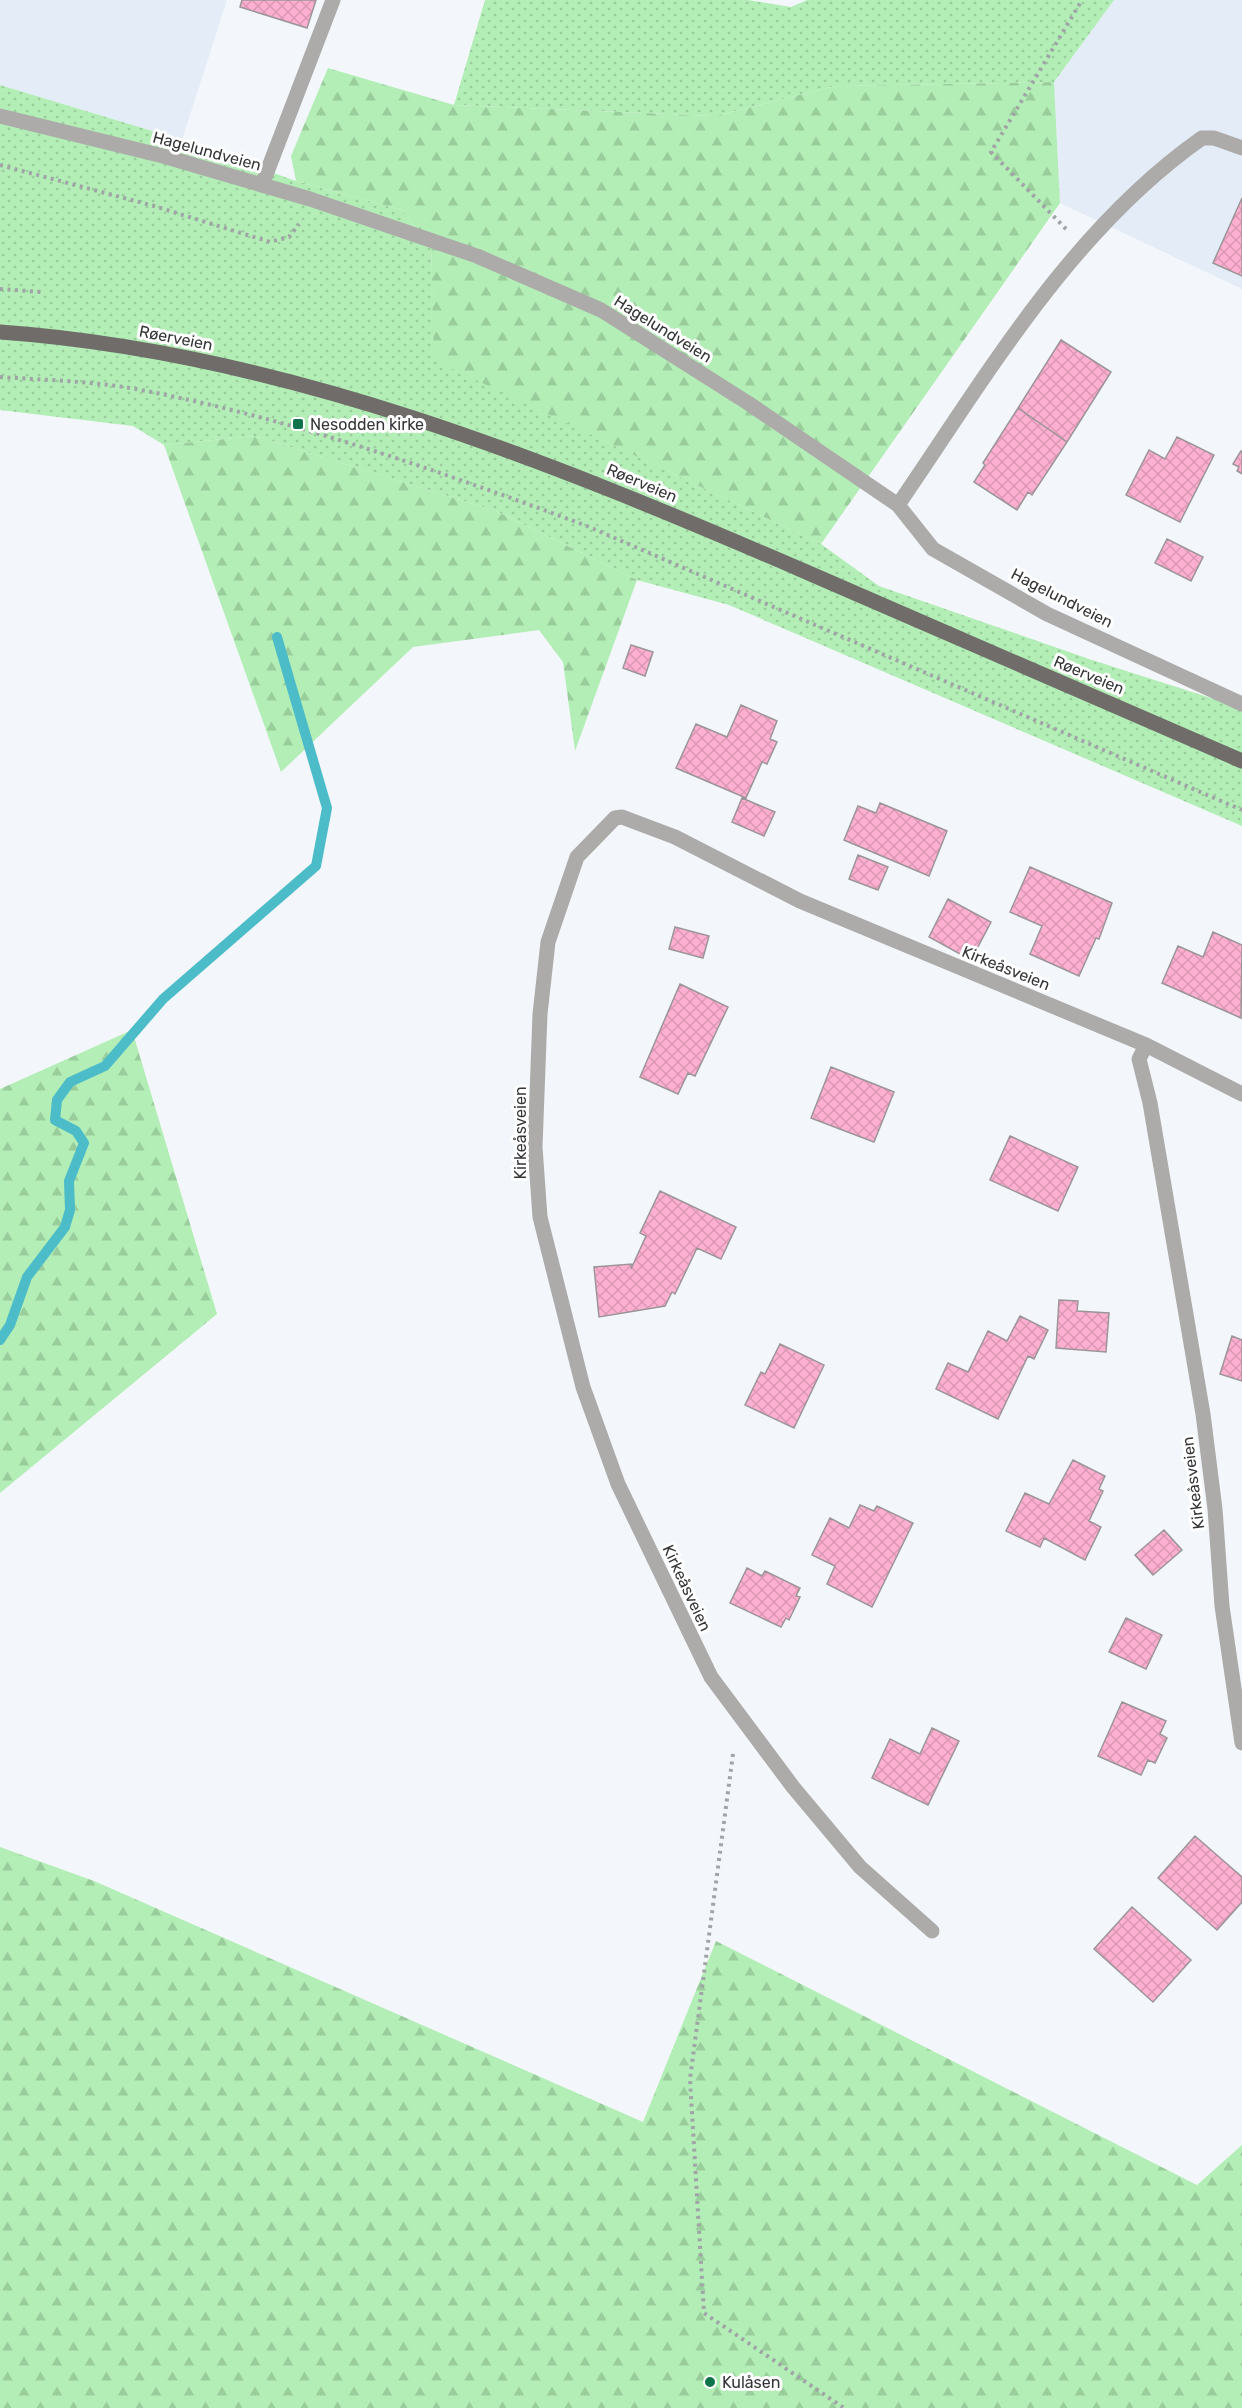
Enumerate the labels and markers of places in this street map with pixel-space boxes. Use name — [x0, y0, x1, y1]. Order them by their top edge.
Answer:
place label: Nesodden kirke — [310, 415, 424, 434]
marker: Nesodden kirke — [291, 417, 305, 431]
place label: Kulåsen — [722, 2373, 780, 2392]
marker: Kulåsen — [703, 2375, 717, 2389]

